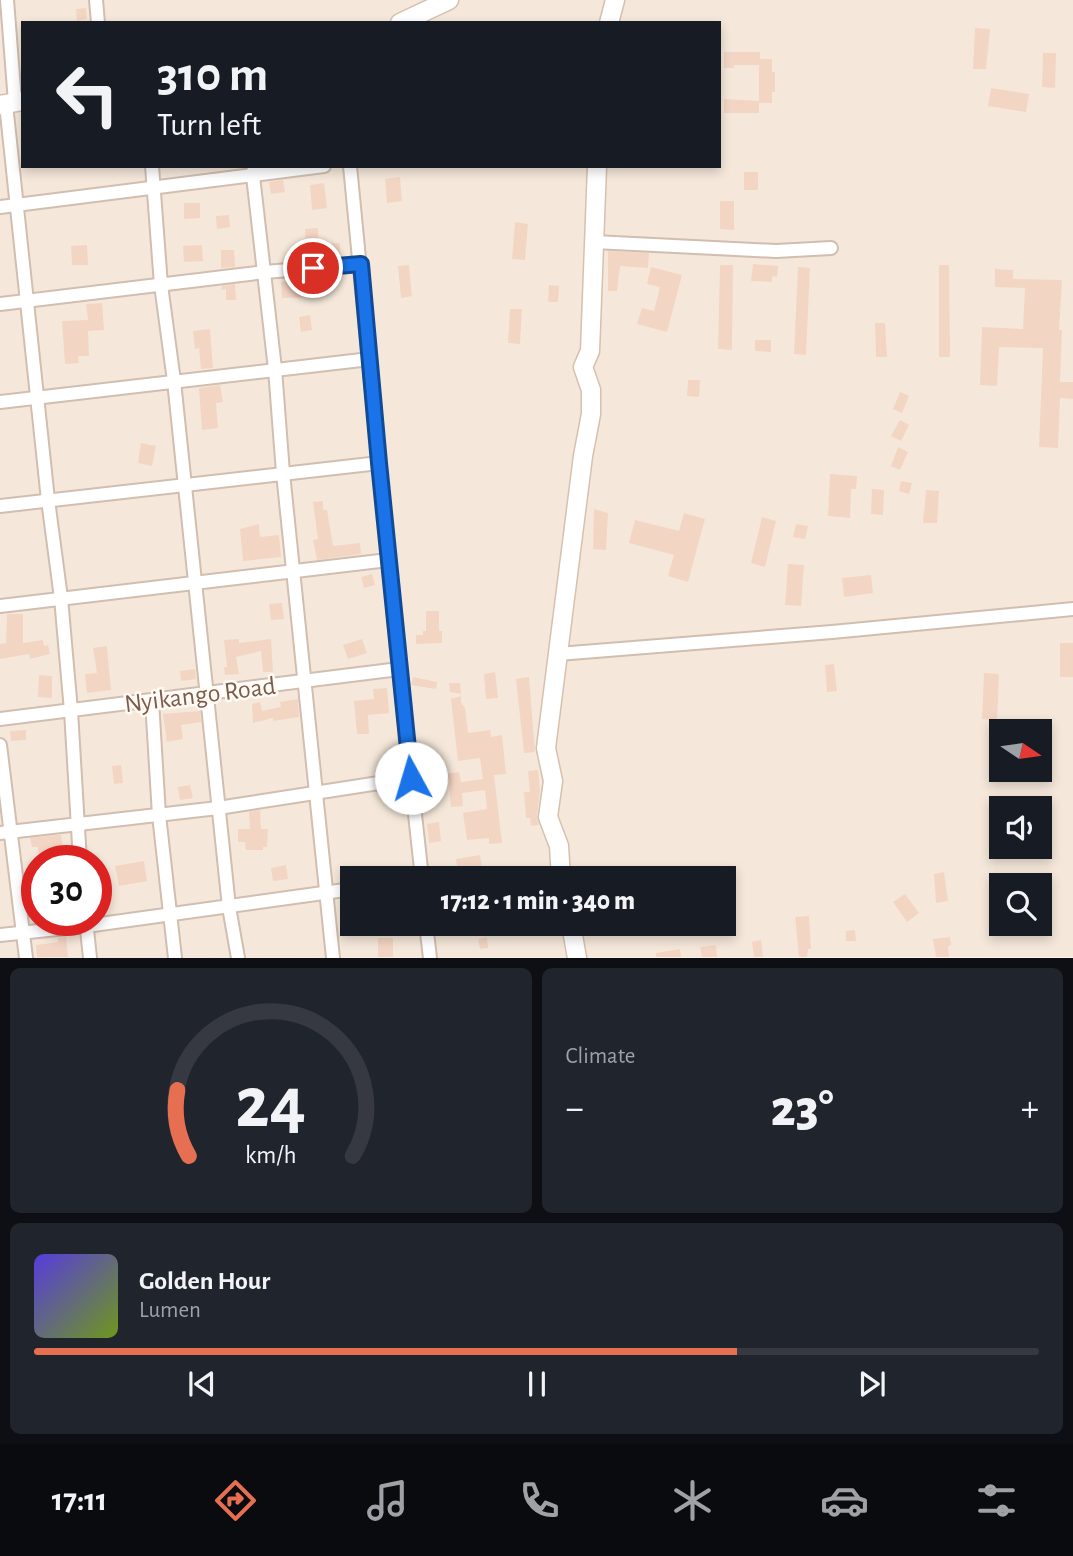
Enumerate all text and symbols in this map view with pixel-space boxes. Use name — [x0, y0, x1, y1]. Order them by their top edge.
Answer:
icon: left — [42, 49, 133, 140]
text: 310 m — [157, 51, 268, 100]
text: Turn left — [157, 109, 261, 141]
pin — [283, 238, 343, 298]
icon: arrive — [294, 249, 332, 287]
street label: Nyikango Road — [123, 673, 277, 717]
north arrow — [989, 719, 1052, 782]
map controls — [989, 719, 1052, 936]
position arrow — [374, 741, 448, 815]
button: sound — [989, 796, 1052, 859]
speed limit sign: 30 — [21, 845, 112, 936]
button: search — [989, 873, 1052, 936]
text: 17:12 · 1 min · 340 m — [441, 888, 635, 914]
text: Climate — [566, 1045, 635, 1068]
text: 24 — [235, 1069, 306, 1142]
text: 23° — [771, 1083, 834, 1135]
text: − — [566, 1090, 584, 1128]
text: + — [1021, 1090, 1039, 1128]
text: km/h — [245, 1143, 297, 1168]
text: Golden Hour — [139, 1268, 270, 1294]
text: Lumen — [139, 1299, 201, 1322]
icon: previous — [183, 1365, 221, 1403]
icon: pause — [518, 1365, 556, 1403]
icon: next — [853, 1365, 891, 1403]
icon: directions — [211, 1476, 260, 1525]
icon: music — [363, 1476, 412, 1525]
icon: phone — [515, 1476, 564, 1525]
icon: climate — [668, 1476, 717, 1525]
icon: car — [820, 1476, 869, 1525]
icon: filters — [972, 1476, 1021, 1525]
text: 17:11 — [52, 1484, 107, 1516]

